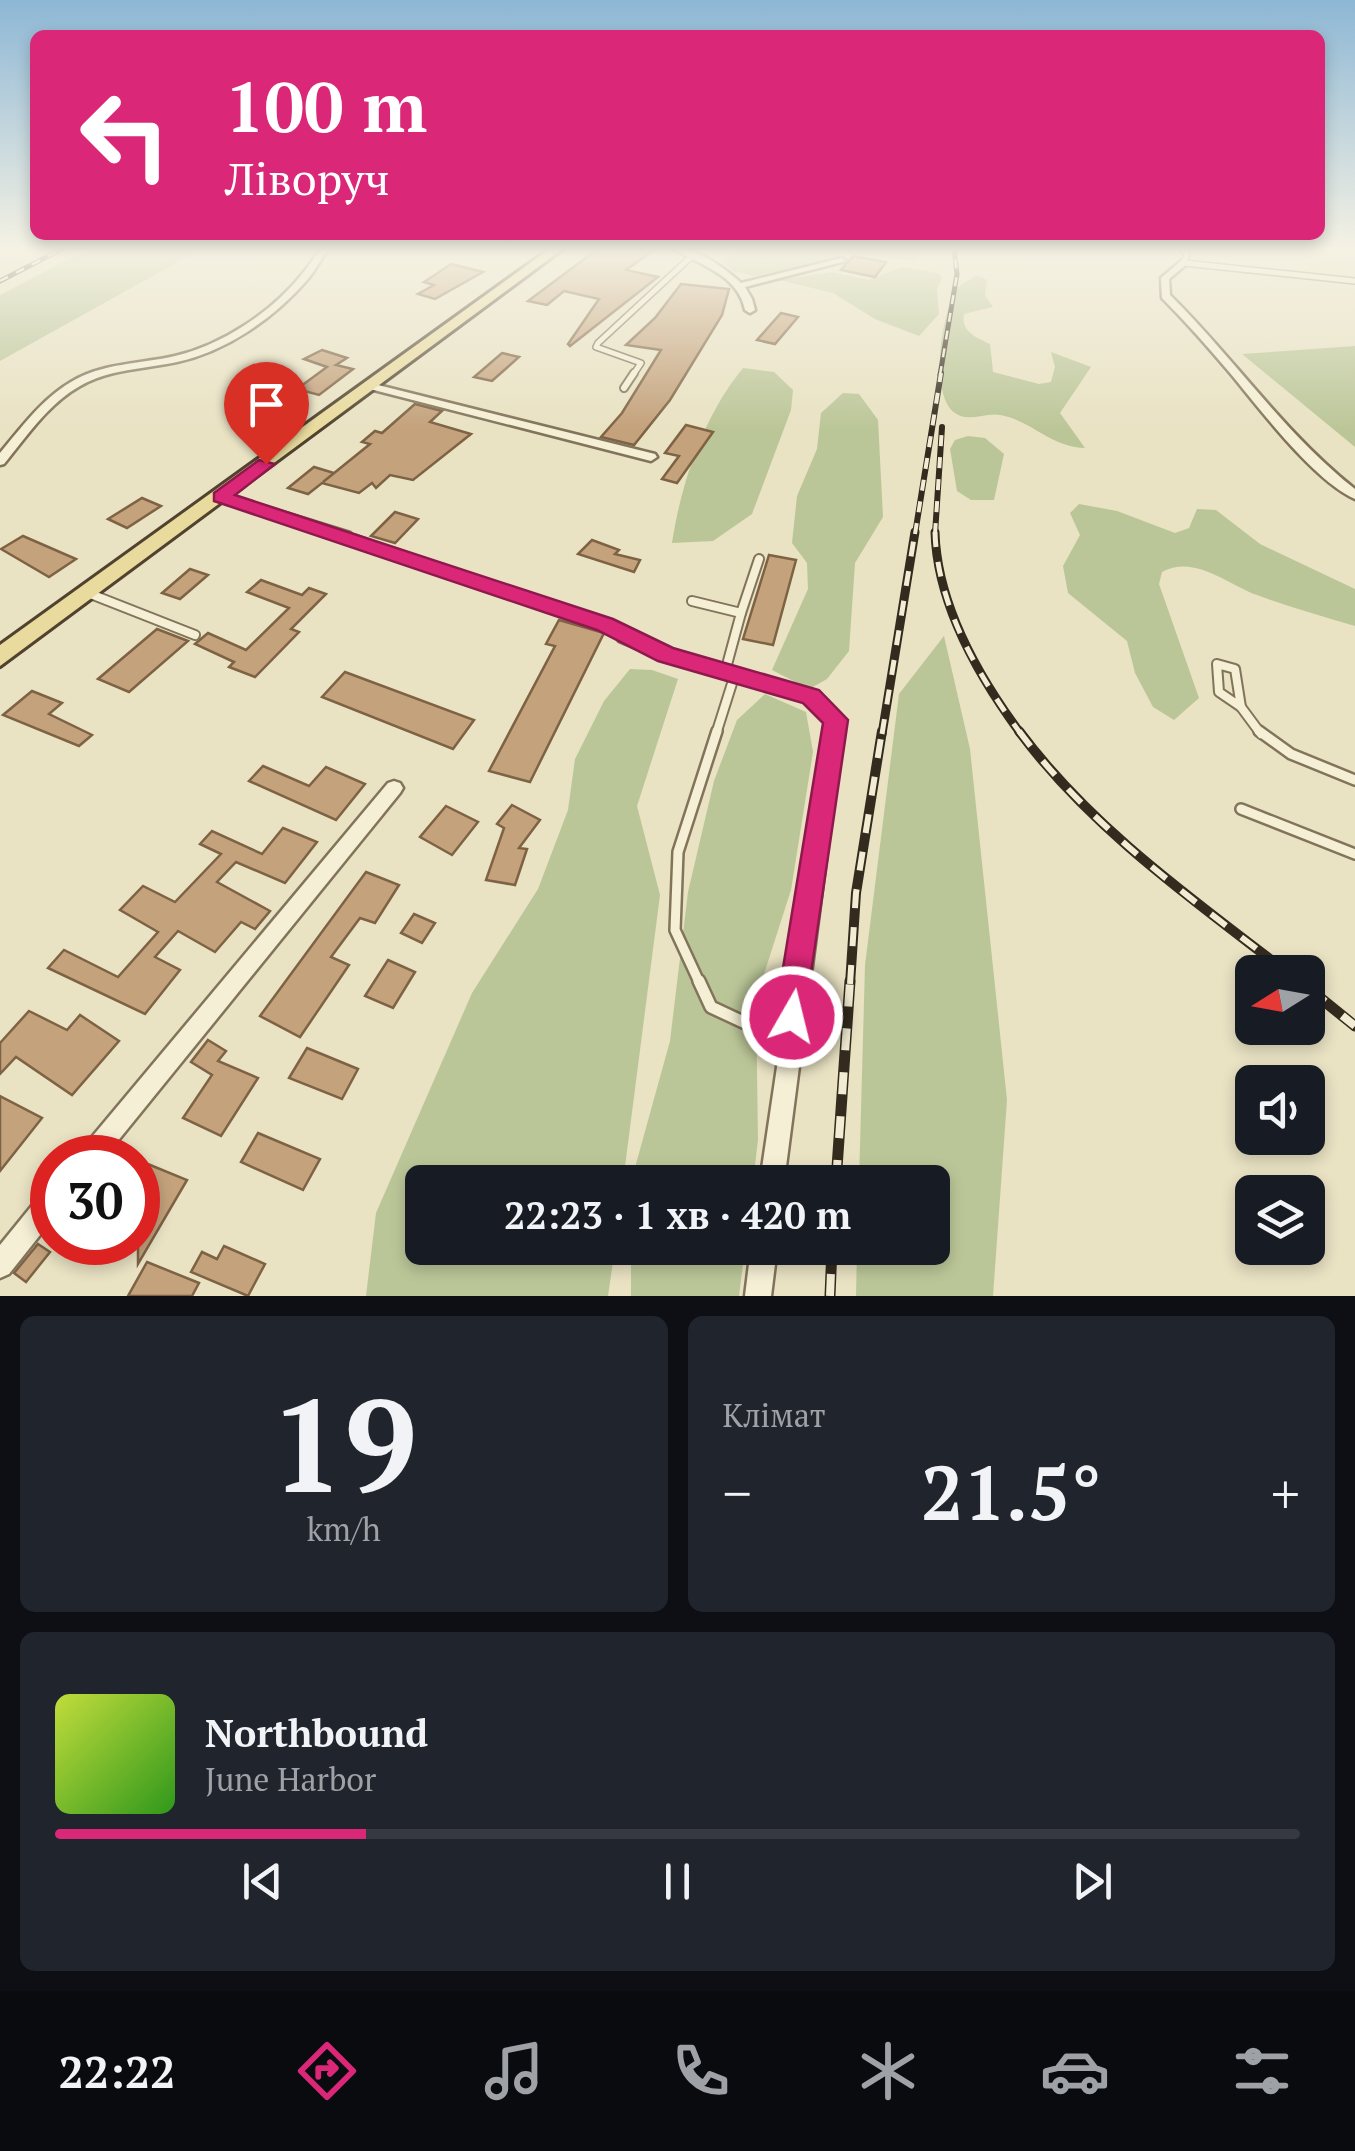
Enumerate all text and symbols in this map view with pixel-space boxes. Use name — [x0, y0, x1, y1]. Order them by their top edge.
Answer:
text: 100 m — [225, 59, 427, 152]
icon: left — [60, 70, 190, 200]
text: Ліворуч — [225, 148, 390, 208]
pin — [224, 362, 309, 465]
icon: arrive — [239, 377, 294, 432]
north arrow — [1235, 955, 1325, 1045]
map controls — [1235, 955, 1325, 1265]
position arrow — [740, 965, 844, 1069]
button: sound — [1235, 1065, 1325, 1155]
speed limit sign: 30 — [30, 1135, 160, 1265]
button: layers — [1235, 1175, 1325, 1265]
text: 22:23 · 1 хв · 420 m — [504, 1190, 851, 1240]
text: 19 — [270, 1357, 417, 1529]
text: Клімат — [723, 1394, 826, 1436]
text: 21.5° — [921, 1442, 1101, 1541]
text: − — [723, 1456, 752, 1529]
text: + — [1271, 1456, 1300, 1529]
text: km/h — [307, 1508, 381, 1550]
text: Northbound — [205, 1708, 428, 1758]
text: June Harbor — [205, 1758, 376, 1800]
icon: previous — [235, 1854, 290, 1909]
icon: pause — [650, 1854, 705, 1909]
icon: next — [1065, 1854, 1120, 1909]
icon: directions — [292, 2036, 362, 2106]
icon: music — [479, 2036, 549, 2106]
icon: phone — [666, 2036, 736, 2106]
icon: climate — [853, 2036, 923, 2106]
icon: car — [1040, 2036, 1110, 2106]
icon: filters — [1227, 2036, 1297, 2106]
text: 22:22 — [58, 2041, 176, 2101]

